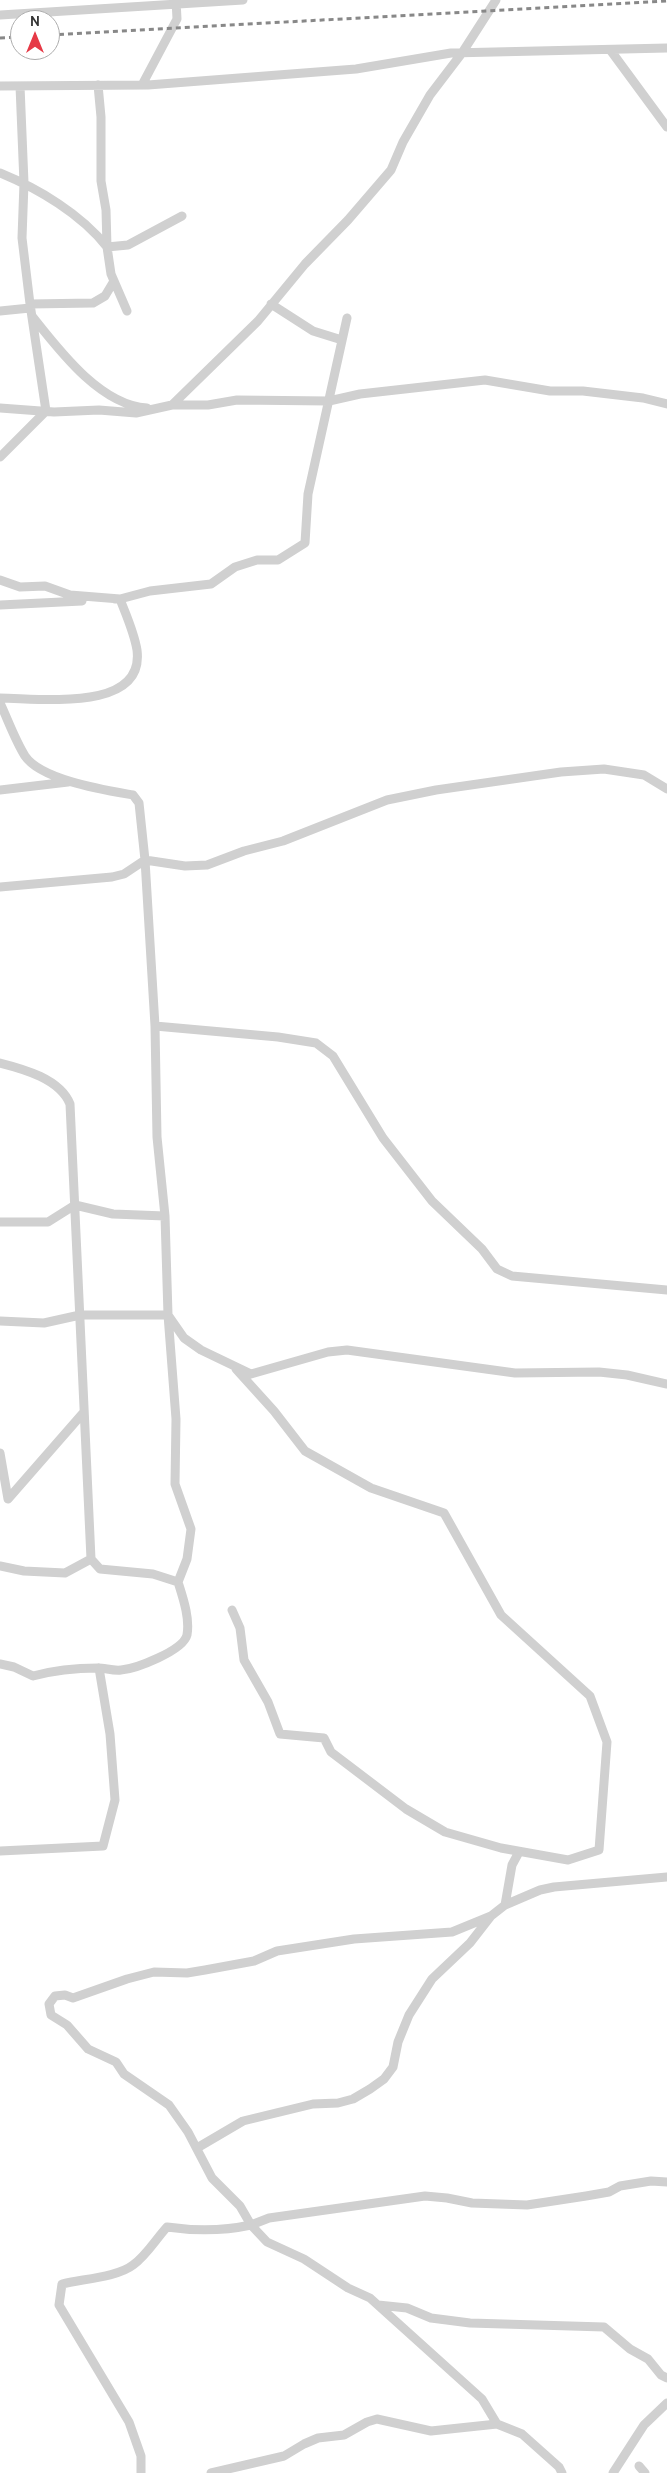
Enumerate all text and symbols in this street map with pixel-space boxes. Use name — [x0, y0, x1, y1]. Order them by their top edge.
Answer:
north arrow — [10, 10, 60, 60]
text: N — [30, 12, 40, 30]

